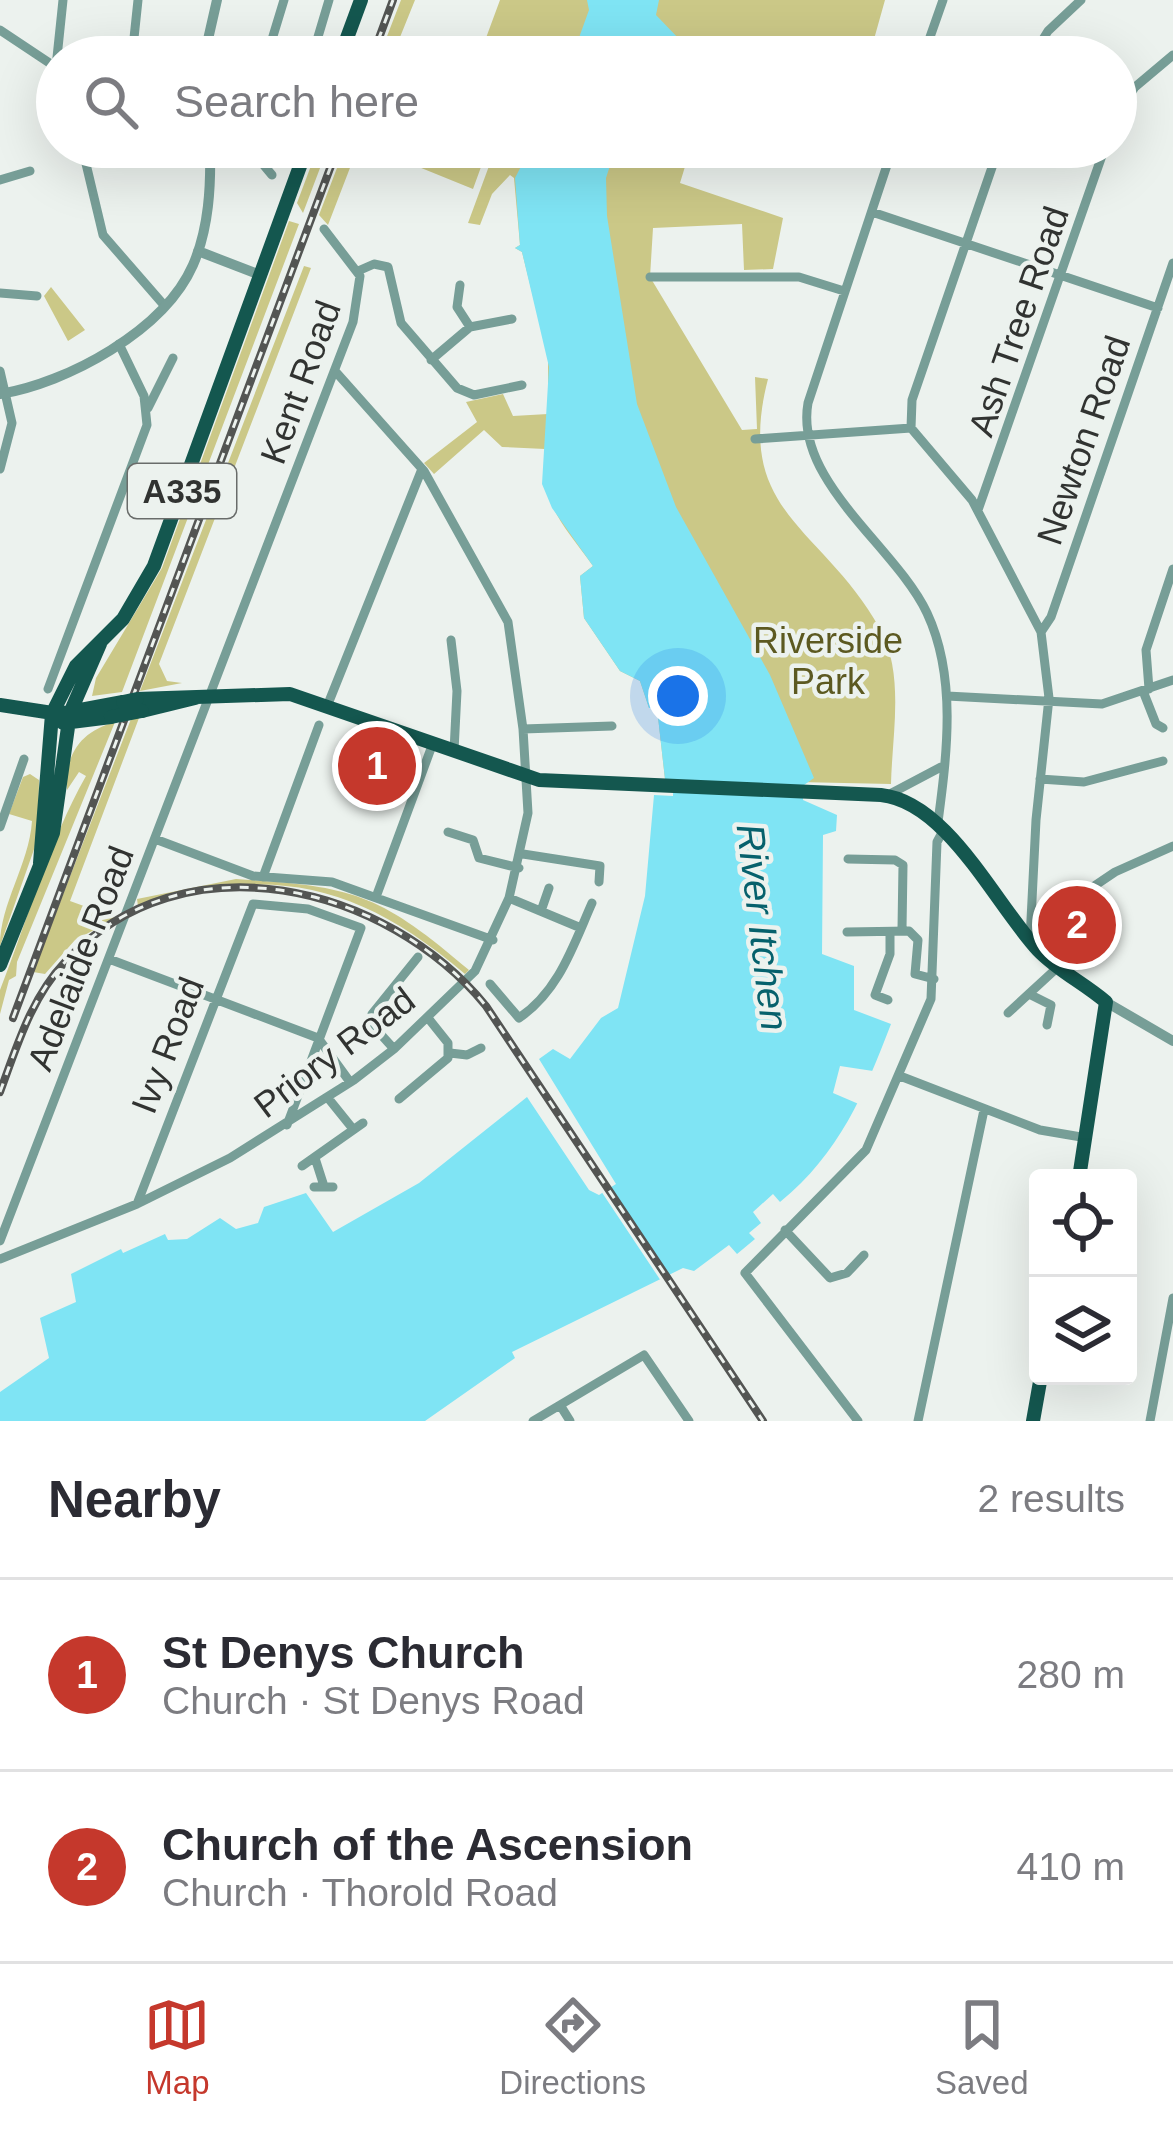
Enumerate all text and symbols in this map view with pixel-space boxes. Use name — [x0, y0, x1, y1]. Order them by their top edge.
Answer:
search box — [36, 36, 1137, 168]
icon: search — [78, 69, 144, 135]
text: Search here — [174, 76, 419, 127]
street label: Ash Tree Road — [960, 201, 1077, 441]
street label: Kent Road — [252, 295, 349, 469]
street label: Newton Road — [1029, 330, 1138, 550]
road number: A335 — [128, 464, 236, 518]
park label: Riverside Park — [753, 620, 903, 702]
your location — [648, 666, 708, 726]
pin: 1 — [338, 721, 416, 811]
water label: River Itchen — [728, 821, 797, 1033]
street label: Adelaide Road — [19, 841, 142, 1076]
pin: 2 — [1038, 880, 1116, 970]
street label: Ivy Road — [123, 972, 212, 1119]
street label: Priory Road — [246, 979, 423, 1126]
map controls — [1029, 1169, 1137, 1385]
button: locate — [1029, 1169, 1137, 1277]
button: layers — [1029, 1277, 1137, 1385]
text: Nearby — [48, 1471, 221, 1528]
text: 2 results — [978, 1477, 1125, 1520]
text: St Denys Church — [162, 1627, 525, 1678]
text: 1 — [76, 1653, 98, 1696]
text: 280 m — [1017, 1653, 1125, 1696]
text: Church · St Denys Road — [162, 1679, 585, 1722]
text: Church of the Ascension — [162, 1819, 693, 1870]
text: 2 — [76, 1845, 98, 1888]
text: 410 m — [1017, 1845, 1125, 1888]
text: Church · Thorold Road — [162, 1871, 558, 1914]
tab: Map — [144, 1992, 210, 2102]
tab: Directions — [499, 1992, 646, 2102]
tab: Saved — [935, 1992, 1029, 2102]

